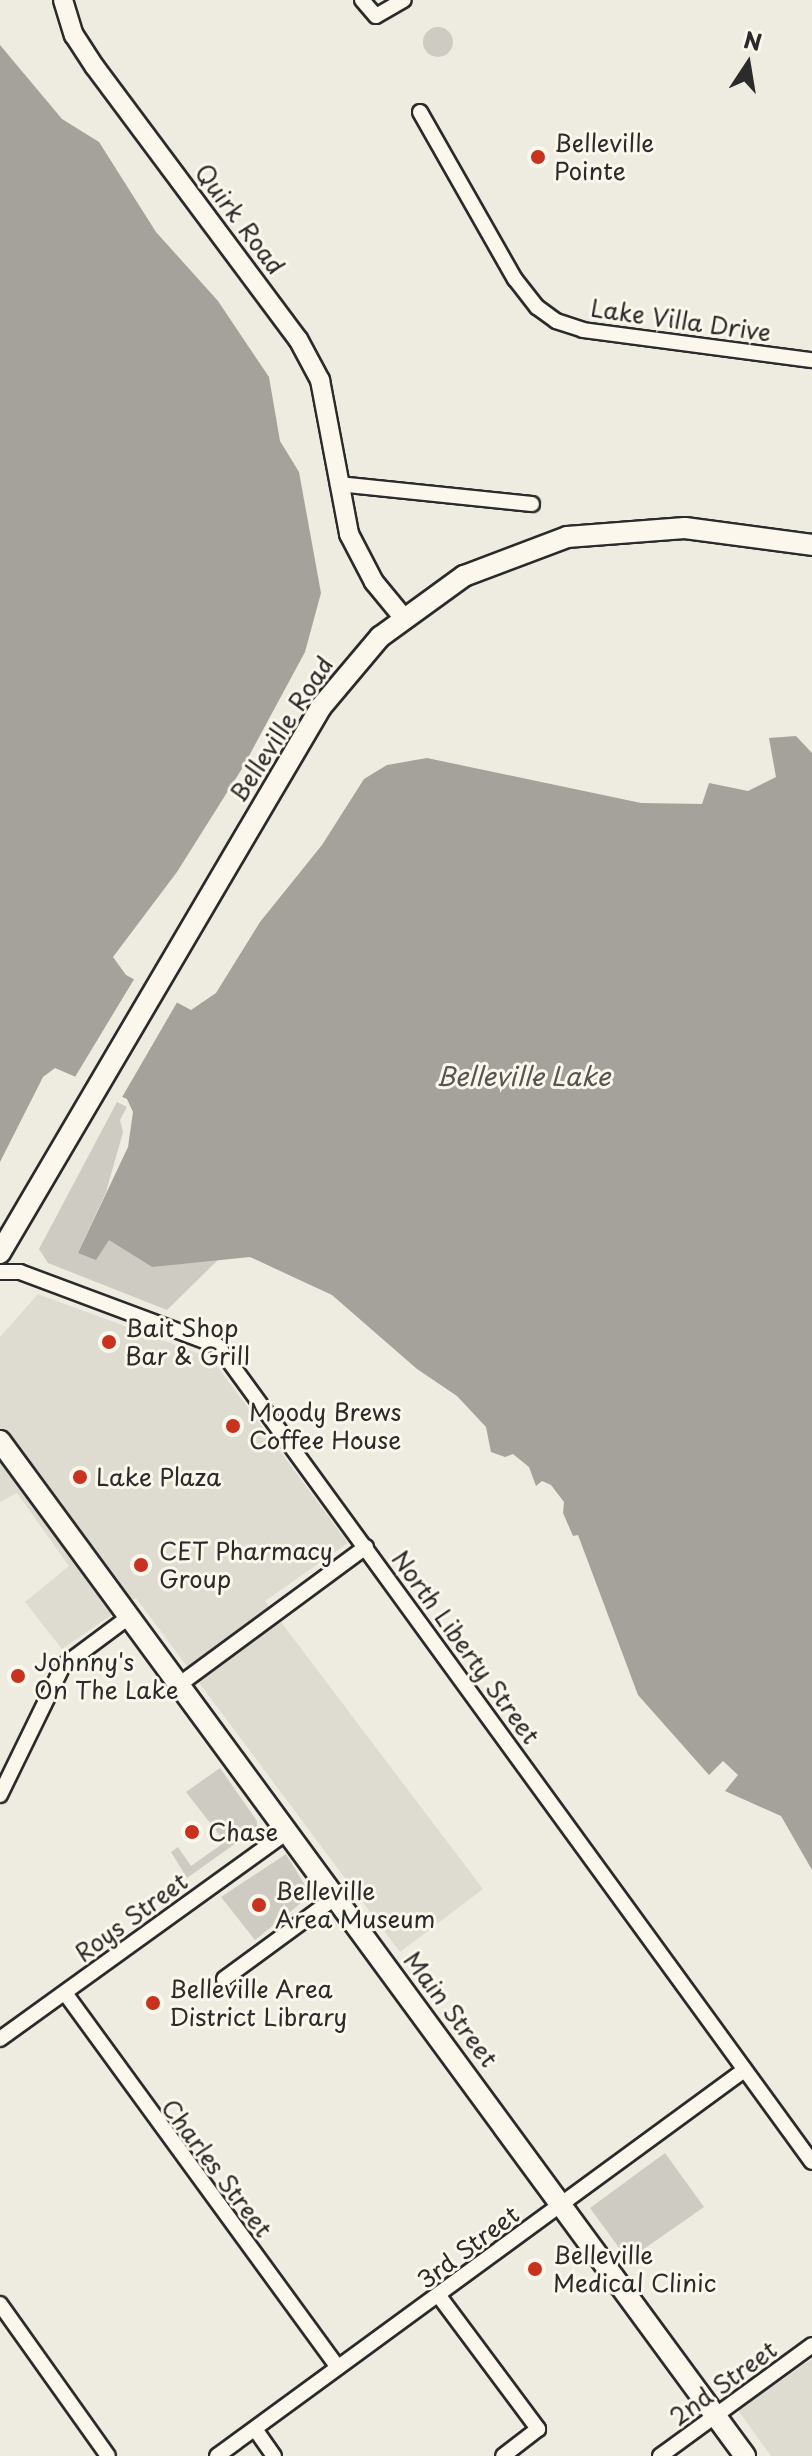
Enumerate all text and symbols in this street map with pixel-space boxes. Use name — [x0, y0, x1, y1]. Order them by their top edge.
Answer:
text: N — [741, 22, 765, 58]
north arrow — [708, 24, 788, 104]
place label: Belleville Pointe — [554, 129, 654, 185]
marker: Belleville Pointe — [529, 148, 547, 166]
street label: Quirk Road — [189, 158, 291, 280]
street label: Lake Villa Drive — [588, 293, 774, 347]
street label: Belleville Road — [224, 651, 338, 807]
water label: Belleville Lake — [435, 1060, 611, 1092]
place label: Bait Shop Bar & Grill — [125, 1314, 250, 1370]
marker: Bait Shop Bar & Grill — [100, 1333, 118, 1351]
place label: Moody Brews Coffee House — [249, 1398, 403, 1454]
marker: Moody Brews Coffee House — [224, 1417, 242, 1435]
place label: Lake Plaza — [96, 1463, 221, 1491]
marker: Lake Plaza — [71, 1468, 89, 1486]
place label: CET Pharmacy Group — [159, 1537, 336, 1593]
street label: North Liberty Street — [385, 1543, 547, 1751]
marker: CET Pharmacy Group — [130, 1554, 152, 1576]
place label: Johnny's On The Lake — [34, 1648, 181, 1704]
marker: Johnny's On The Lake — [9, 1667, 27, 1685]
place label: Chase — [208, 1818, 278, 1846]
marker: Chase — [183, 1823, 201, 1841]
street label: Roys Street — [68, 1866, 194, 1968]
place label: Belleville Area Museum — [275, 1877, 434, 1933]
marker: Belleville Area Museum — [250, 1896, 268, 1914]
street label: Main Street — [398, 1945, 504, 2073]
place label: Belleville Area District Library — [169, 1975, 346, 2031]
marker: Belleville Area District Library — [144, 1994, 162, 2012]
street label: Charles Street — [155, 2092, 279, 2244]
street label: 3rd Street — [411, 2199, 525, 2295]
place label: Belleville Medical Clinic — [553, 2241, 715, 2297]
marker: Belleville Medical Clinic — [524, 2258, 546, 2280]
street label: 2nd Street — [664, 2335, 782, 2431]

